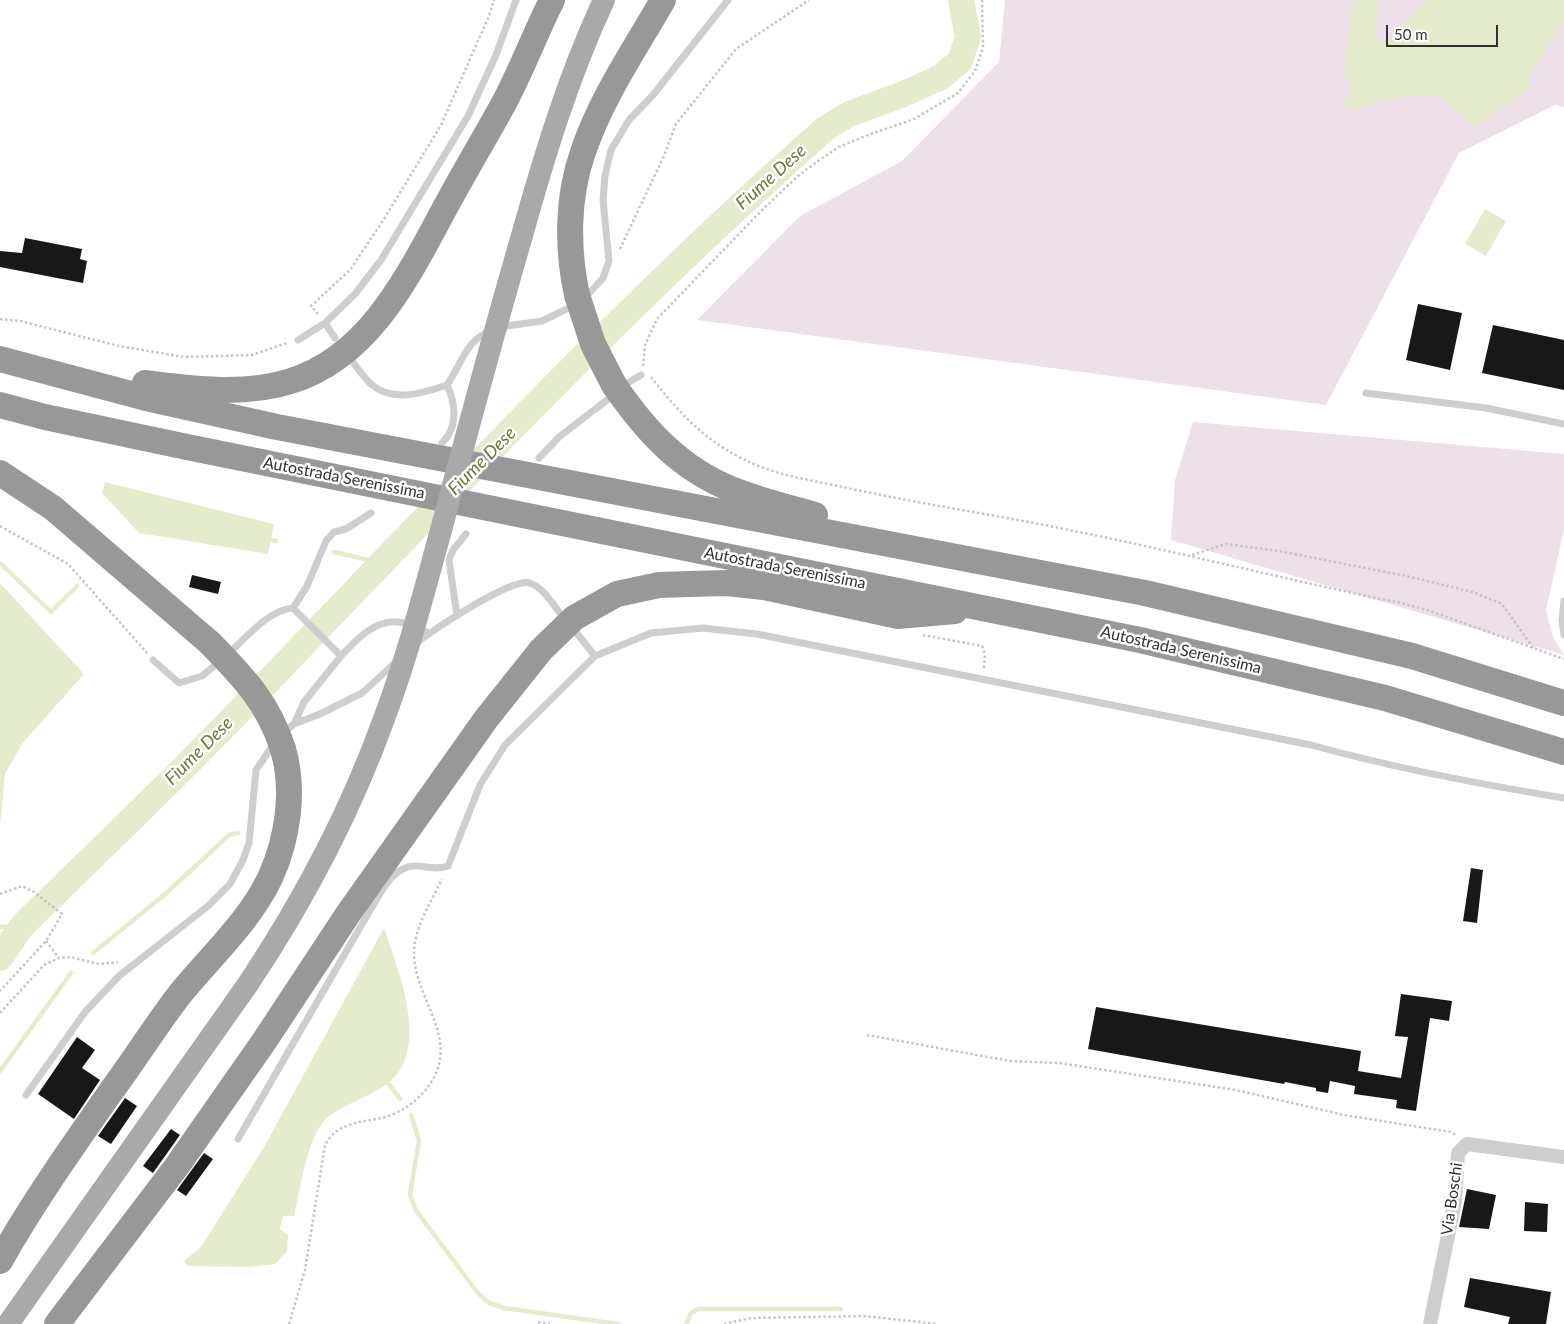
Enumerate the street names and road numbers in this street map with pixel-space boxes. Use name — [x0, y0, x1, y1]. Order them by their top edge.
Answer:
street label: Autostrada Serenissima — [262, 453, 426, 503]
street label: Autostrada Serenissima — [703, 543, 867, 593]
street label: Autostrada Serenissima — [1099, 622, 1263, 678]
street label: Via Boschi — [1437, 1161, 1467, 1237]

